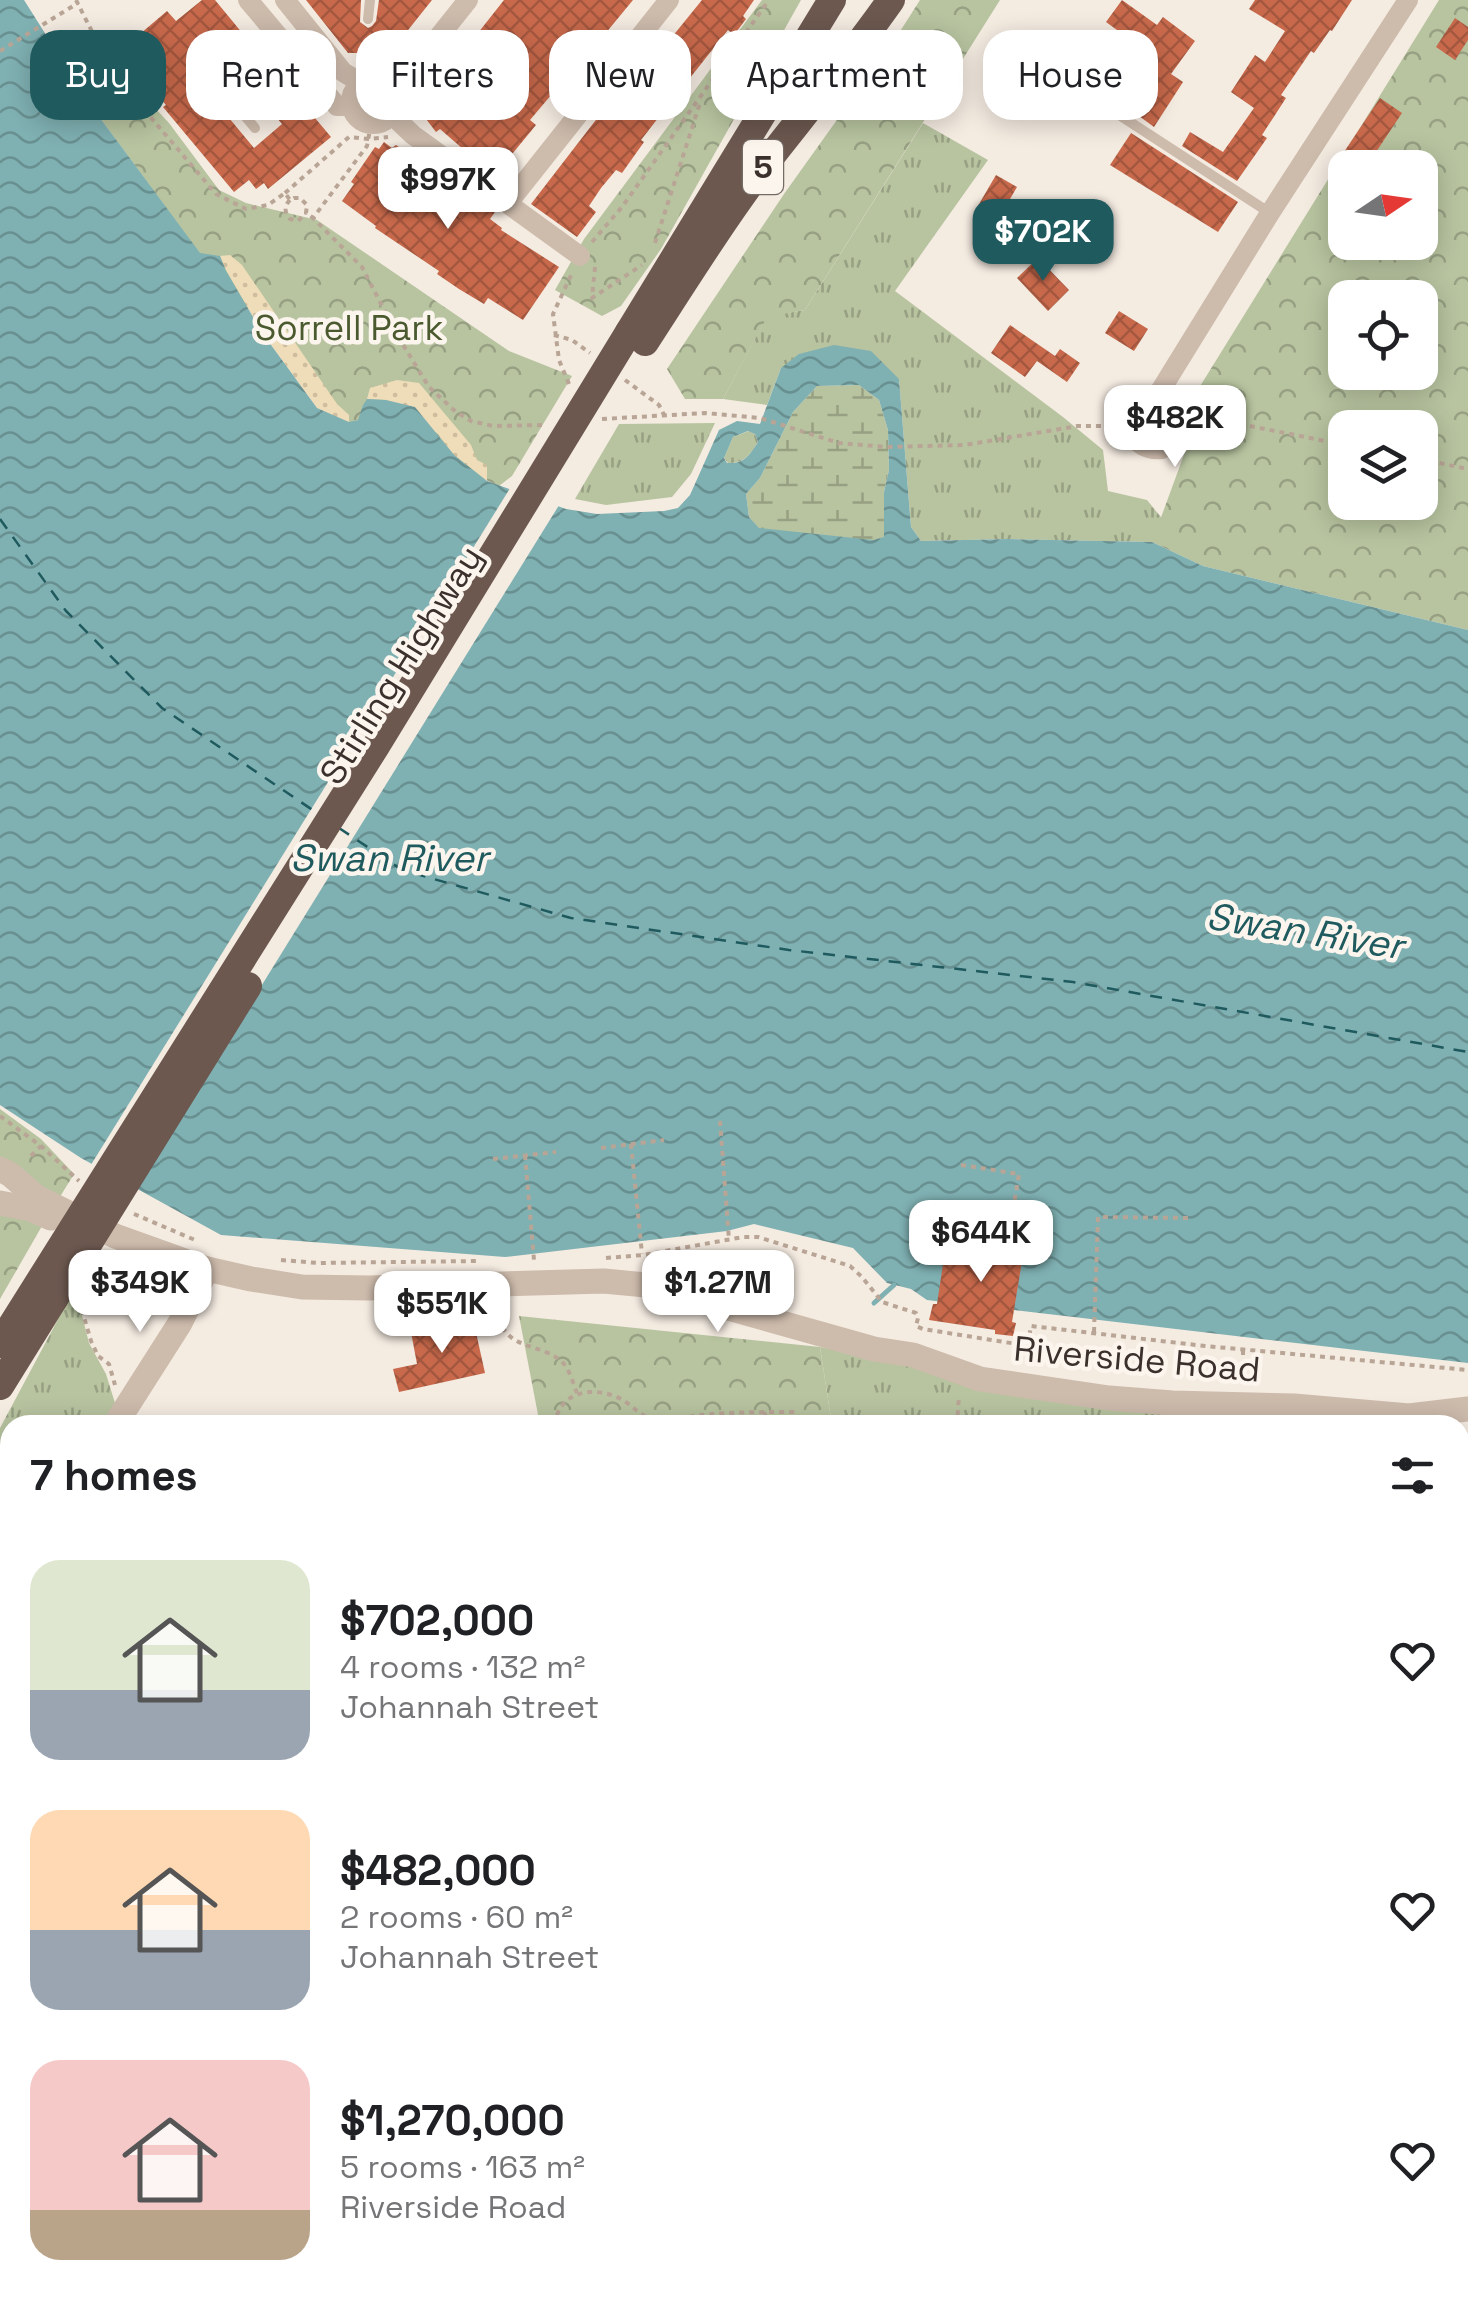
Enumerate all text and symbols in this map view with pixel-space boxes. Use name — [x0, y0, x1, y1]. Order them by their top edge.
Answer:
chip: Buy — [30, 30, 166, 120]
chip: Rent — [186, 30, 336, 120]
chip: Filters — [356, 30, 529, 120]
chip: New — [549, 30, 691, 120]
chip: Apartment — [711, 30, 963, 120]
chip: House — [983, 30, 1158, 120]
road number: 5 — [743, 140, 783, 194]
pin: $997K — [378, 147, 518, 232]
north arrow — [1328, 150, 1438, 260]
map controls — [1328, 150, 1438, 520]
text: $997K — [400, 159, 496, 199]
pin: $702K — [973, 199, 1113, 284]
text: $702K — [995, 211, 1091, 251]
button: locate — [1328, 280, 1438, 390]
park label: Sorrell Park — [255, 306, 443, 350]
pin: $482K — [1105, 385, 1245, 470]
text: $482K — [1126, 397, 1224, 437]
button: layers — [1328, 410, 1438, 520]
street label: Stirling Highway — [310, 537, 492, 793]
water label: Swan River — [290, 834, 492, 882]
water label: Swan River — [1203, 892, 1410, 971]
pin: $644K — [911, 1200, 1051, 1285]
text: $644K — [931, 1212, 1031, 1252]
pin: $349K — [70, 1250, 210, 1335]
pin: $1.27M — [637, 1250, 799, 1335]
text: $349K — [90, 1262, 190, 1302]
text: $1.27M — [664, 1262, 772, 1302]
pin: $551K — [372, 1271, 512, 1356]
text: $551K — [396, 1283, 488, 1323]
street label: Riverside Road — [1012, 1326, 1262, 1392]
icon: filters — [1385, 1448, 1440, 1503]
text: 7 homes — [30, 1449, 198, 1502]
text: $702,000 — [340, 1594, 534, 1647]
icon: home — [110, 1600, 230, 1720]
icon: heart — [1385, 1633, 1440, 1688]
text: 4 rooms · 132 m² — [340, 1647, 586, 1687]
text: Johannah Street — [340, 1687, 599, 1727]
text: $482,000 — [340, 1844, 536, 1897]
icon: home — [110, 1850, 230, 1970]
icon: heart — [1385, 1883, 1440, 1938]
text: 2 rooms · 60 m² — [340, 1897, 573, 1937]
text: Johannah Street — [340, 1937, 599, 1977]
text: $1,270,000 — [340, 2094, 565, 2147]
icon: home — [110, 2100, 230, 2220]
icon: heart — [1385, 2133, 1440, 2188]
text: 5 rooms · 163 m² — [340, 2147, 585, 2187]
text: Riverside Road — [340, 2187, 566, 2227]

